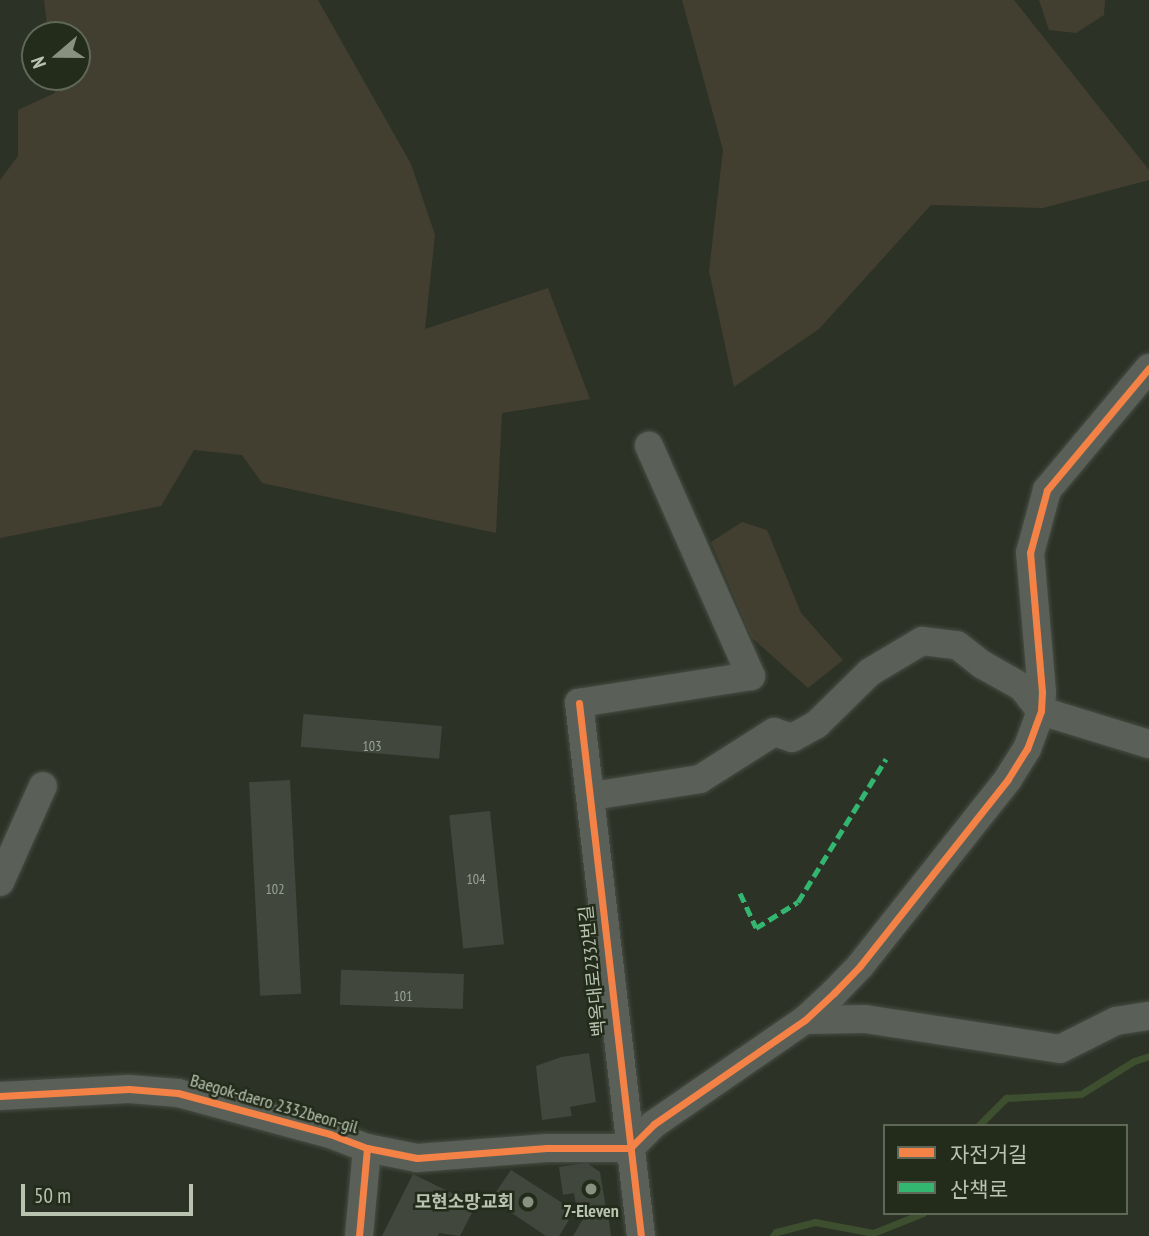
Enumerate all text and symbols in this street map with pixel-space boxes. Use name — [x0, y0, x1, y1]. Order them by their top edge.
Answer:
north arrow — [21, 21, 91, 91]
text: N — [25, 54, 51, 71]
house number: 103 — [363, 738, 381, 754]
house number: 104 — [467, 871, 485, 887]
house number: 102 — [266, 881, 284, 897]
street label: 백옥대로2332번길 — [575, 904, 611, 1038]
house number: 101 — [394, 988, 412, 1004]
street label: Baegok-daero 2332beon-gil — [188, 1070, 360, 1138]
legend — [883, 1124, 1128, 1215]
text: 자전거길 — [950, 1141, 1027, 1168]
scale bar — [24, 1170, 196, 1214]
text: 산책로 — [950, 1176, 1008, 1203]
marker: 7-Eleven — [583, 1181, 599, 1197]
text: 50 m — [34, 1182, 71, 1209]
place label: 모현소망교회 — [415, 1191, 514, 1213]
marker: 모현소망교회 — [520, 1194, 536, 1210]
place label: 7-Eleven — [563, 1200, 619, 1222]

